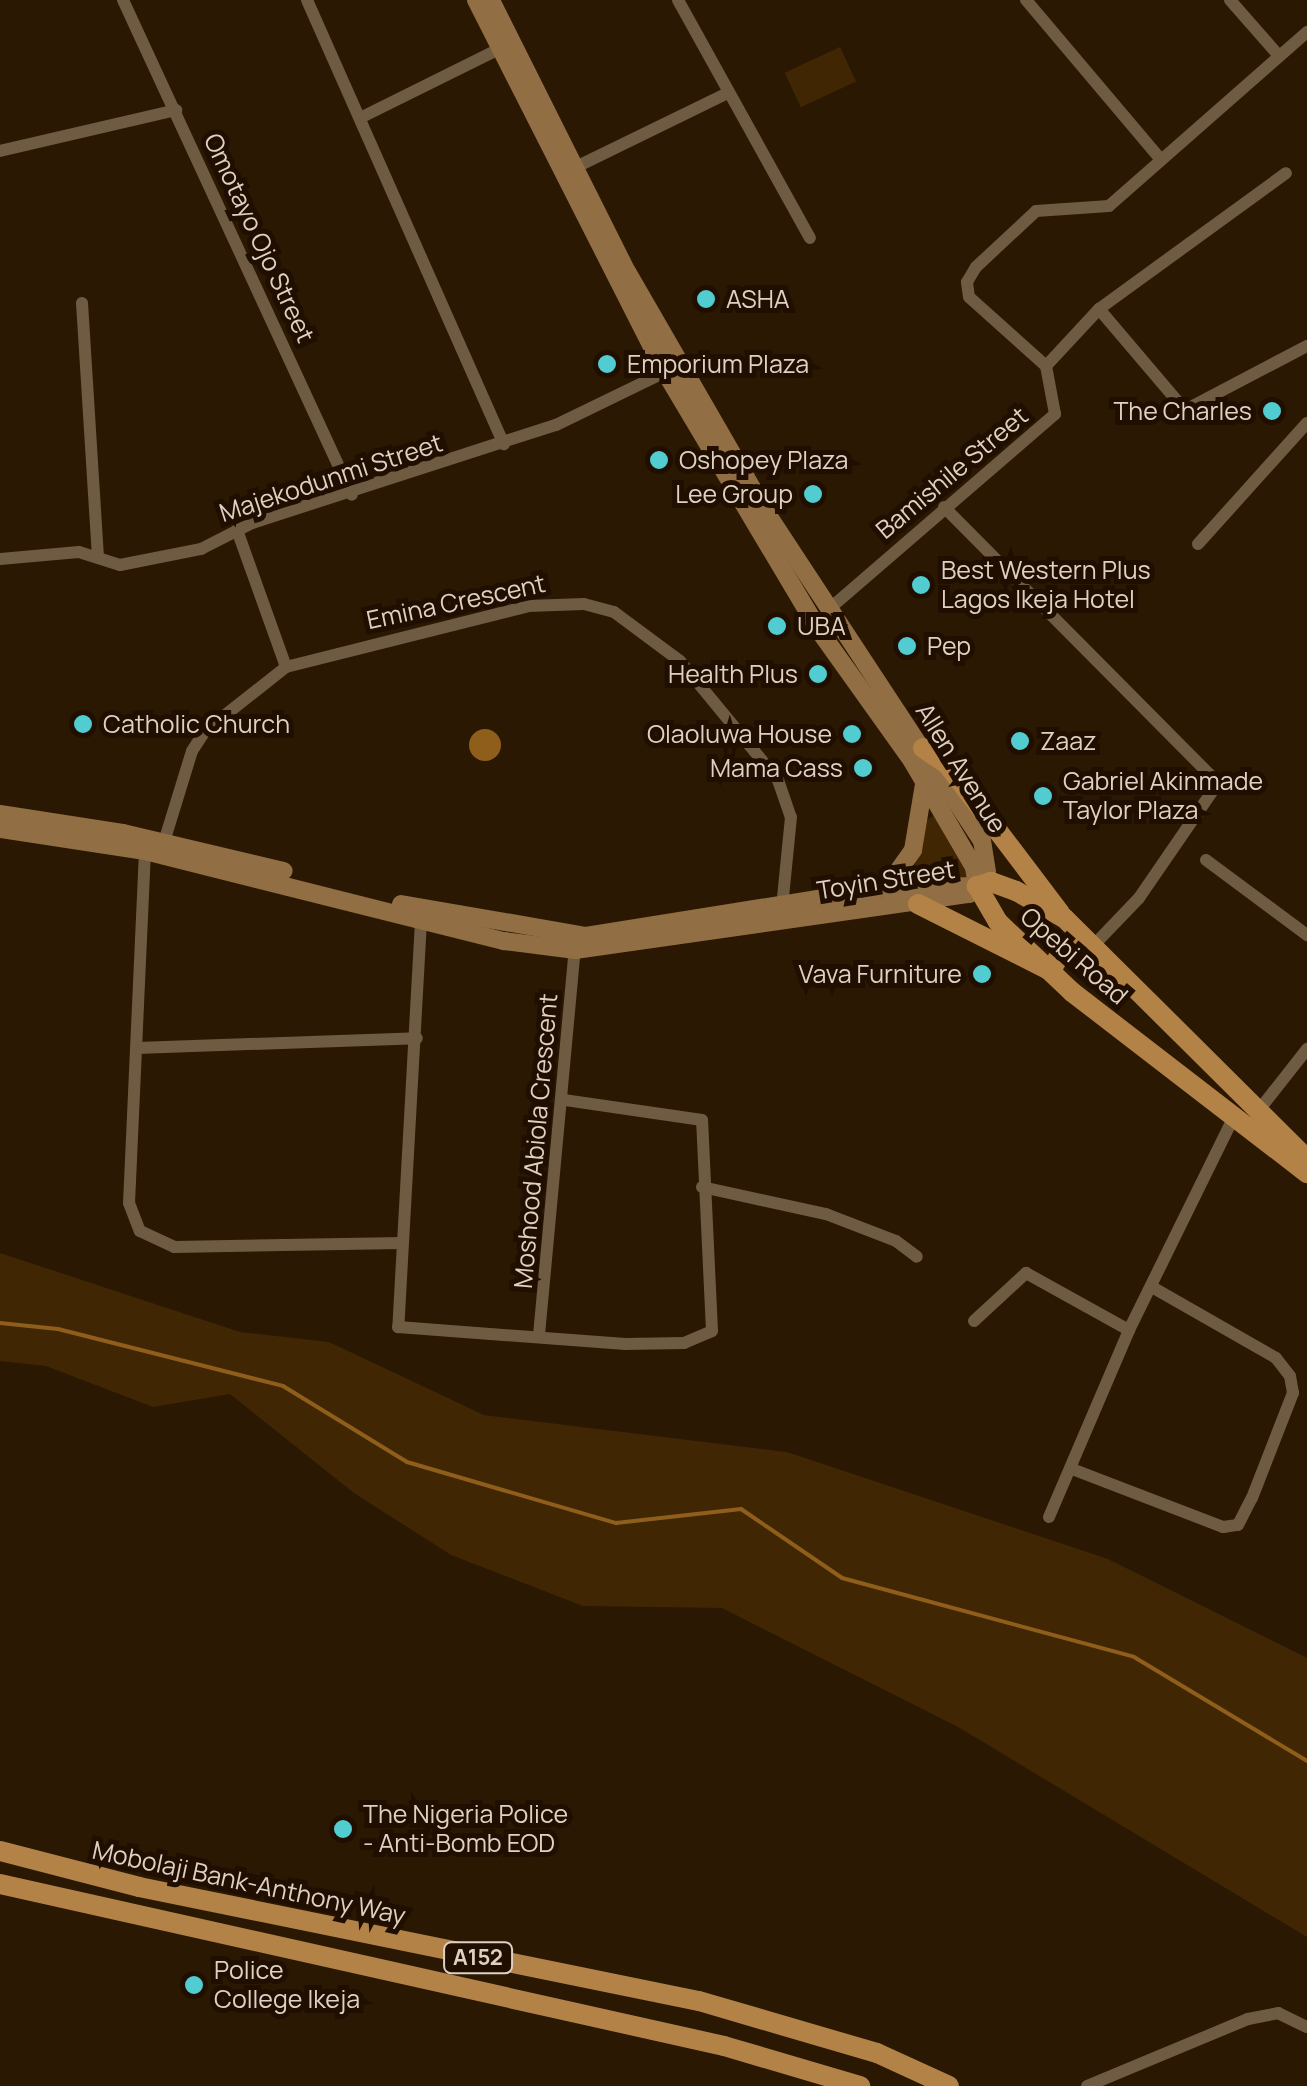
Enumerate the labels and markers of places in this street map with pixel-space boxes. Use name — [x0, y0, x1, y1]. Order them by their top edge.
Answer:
place label: ASHA — [726, 284, 790, 314]
marker: ASHA — [695, 288, 717, 310]
place label: Emporium Plaza — [627, 349, 809, 379]
marker: Emporium Plaza — [596, 353, 618, 375]
place label: The Charles — [1113, 396, 1252, 426]
marker: The Charles — [1261, 400, 1283, 422]
place label: Oshopey Plaza — [679, 445, 848, 475]
marker: Oshopey Plaza — [648, 449, 670, 471]
place label: Lee Group — [675, 479, 793, 509]
marker: Lee Group — [802, 483, 824, 505]
place label: Best Western Plus Lagos Ikeja Hotel — [941, 556, 1151, 615]
marker: Best Western Plus Lagos Ikeja Hotel — [910, 574, 932, 596]
place label: UBA — [797, 611, 846, 641]
marker: UBA — [766, 615, 788, 637]
place label: Pep — [927, 631, 971, 661]
marker: Pep — [896, 635, 918, 657]
place label: Health Plus — [668, 659, 798, 689]
marker: Health Plus — [807, 663, 829, 685]
place label: Catholic Church — [103, 709, 290, 739]
marker: Catholic Church — [72, 713, 94, 735]
place label: Olaoluwa House — [647, 719, 832, 749]
marker: Olaoluwa House — [841, 723, 863, 745]
place label: Zaaz — [1040, 726, 1096, 756]
marker: Zaaz — [1009, 730, 1031, 752]
place label: Mama Cass — [710, 753, 843, 783]
marker: Mama Cass — [852, 757, 874, 779]
place label: Gabriel Akinmade Taylor Plaza — [1063, 767, 1263, 826]
marker: Gabriel Akinmade Taylor Plaza — [1032, 785, 1054, 807]
place label: Vava Furniture — [798, 959, 962, 989]
marker: Vava Furniture — [971, 963, 993, 985]
place label: The Nigeria Police - Anti-Bomb EOD — [363, 1800, 568, 1859]
marker: The Nigeria Police - Anti-Bomb EOD — [332, 1818, 354, 1840]
place label: Police College Ikeja — [214, 1956, 360, 2015]
marker: Police College Ikeja — [183, 1974, 205, 1996]

